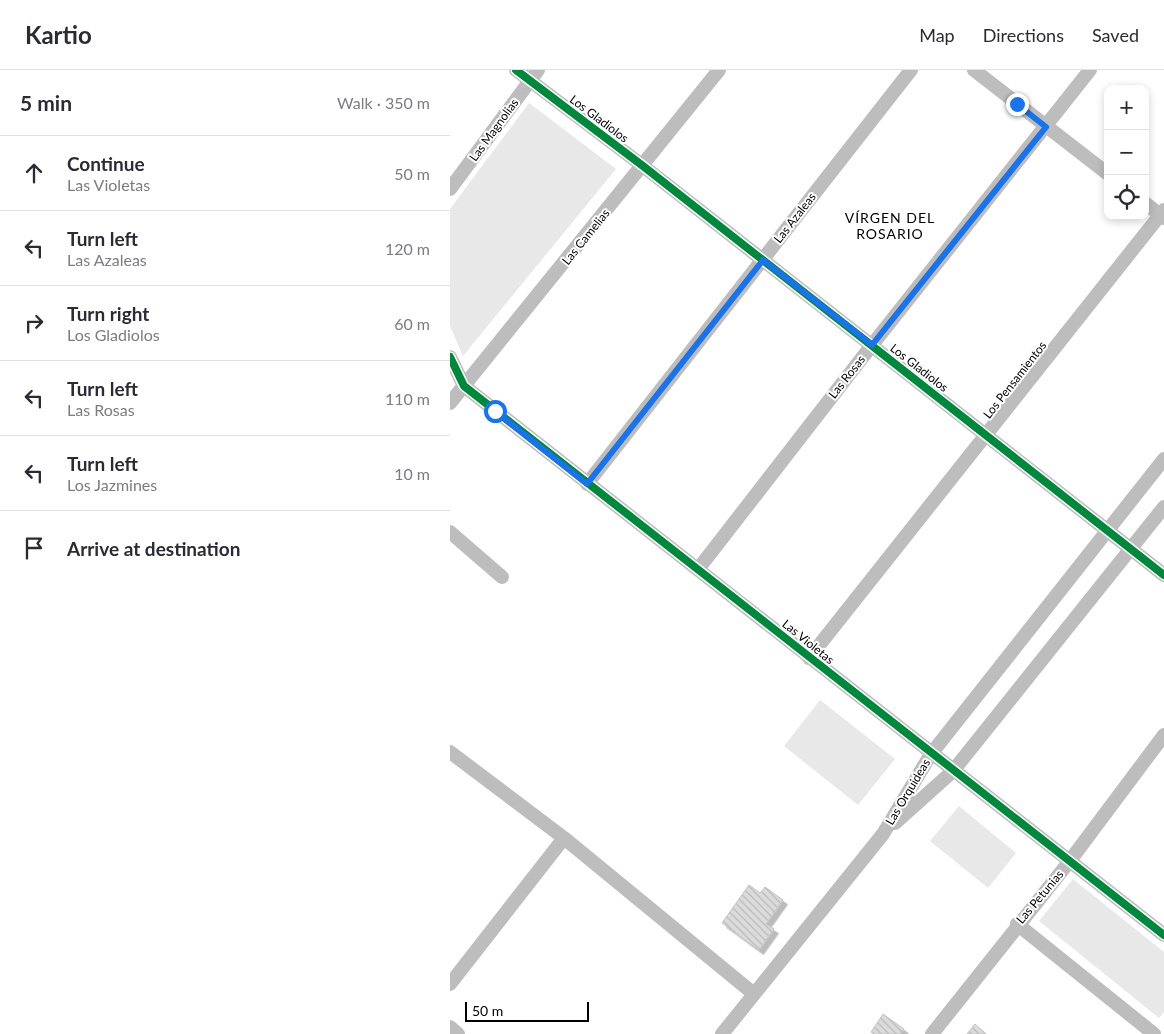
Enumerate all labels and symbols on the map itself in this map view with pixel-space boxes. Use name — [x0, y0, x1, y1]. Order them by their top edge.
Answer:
street label: Los Gladiolos — [567, 92, 632, 146]
route end — [1006, 93, 1029, 116]
street label: Las Magnolias — [466, 95, 521, 164]
street label: Las Azaleas — [770, 189, 819, 246]
street label: Las Camelias — [559, 206, 613, 268]
district label: VÍRGEN DEL ROSARIO — [845, 209, 935, 242]
street label: Los Pensamientos — [980, 338, 1049, 421]
street label: Los Gladiolos — [887, 340, 951, 395]
street label: Las Rosas — [825, 352, 868, 401]
route start — [484, 400, 507, 423]
street label: Las Violetas — [779, 616, 837, 667]
street label: Las Orquideas — [882, 756, 933, 828]
street label: Las Petunias — [1013, 867, 1066, 927]
scale bar — [465, 999, 589, 1022]

